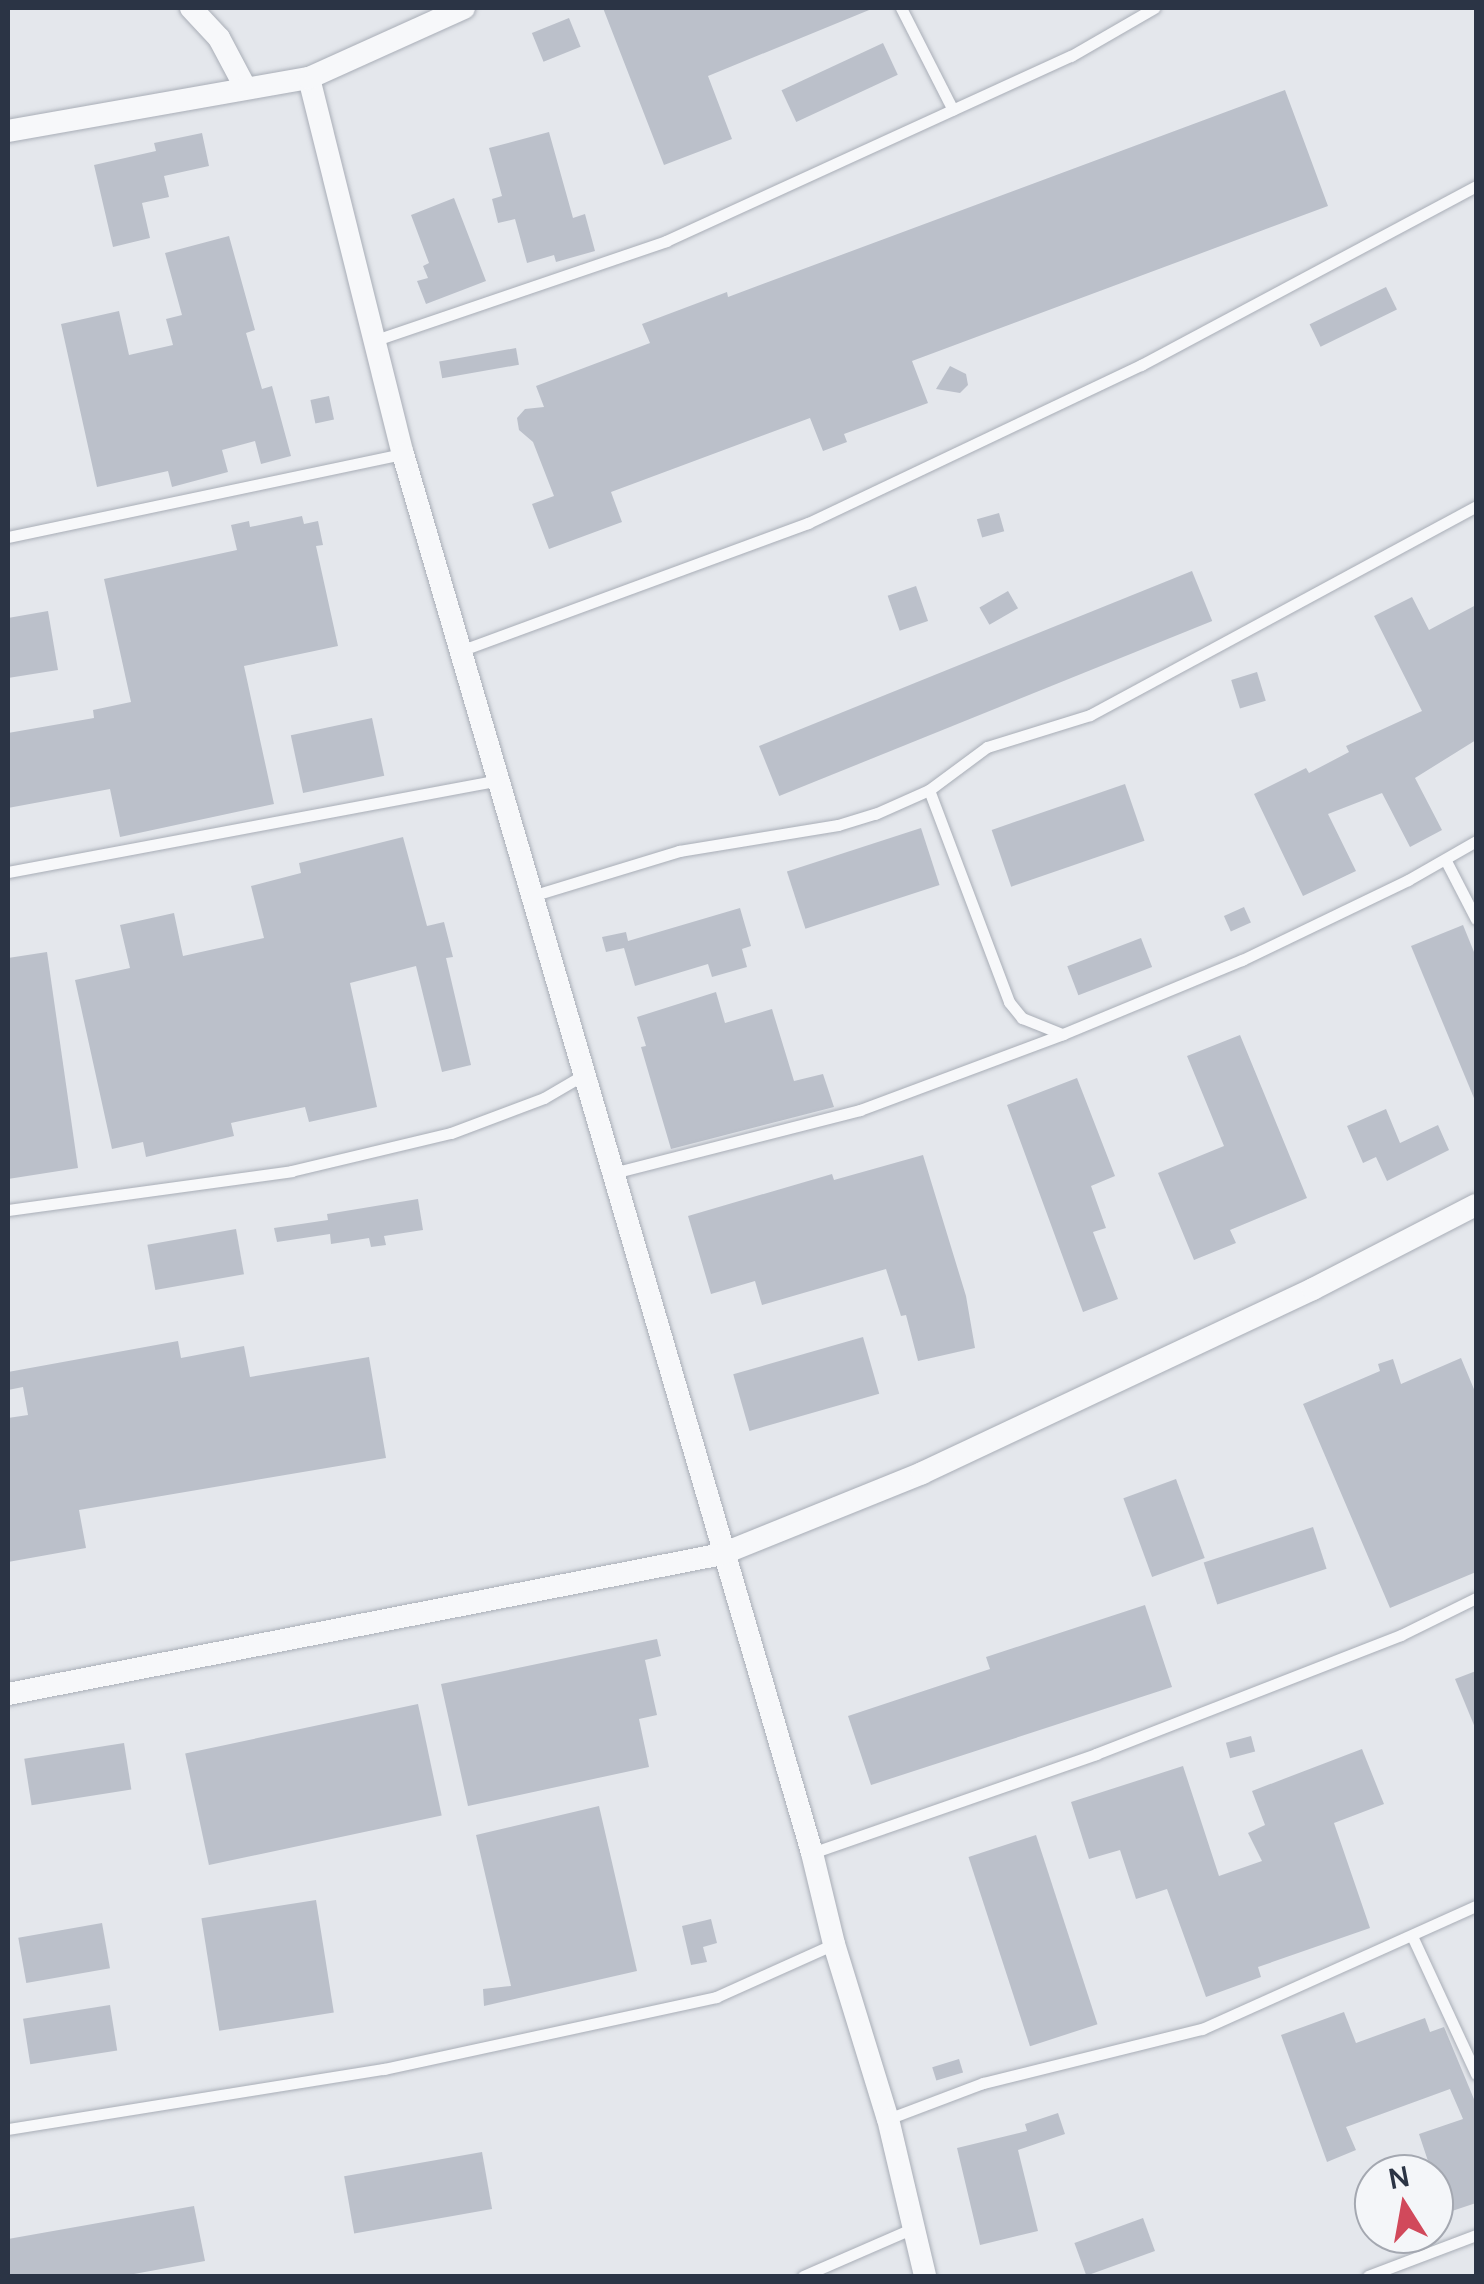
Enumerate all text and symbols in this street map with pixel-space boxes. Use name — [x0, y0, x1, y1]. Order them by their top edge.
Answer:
north arrow — [1354, 2154, 1454, 2254]
text: N — [1385, 2156, 1412, 2197]

